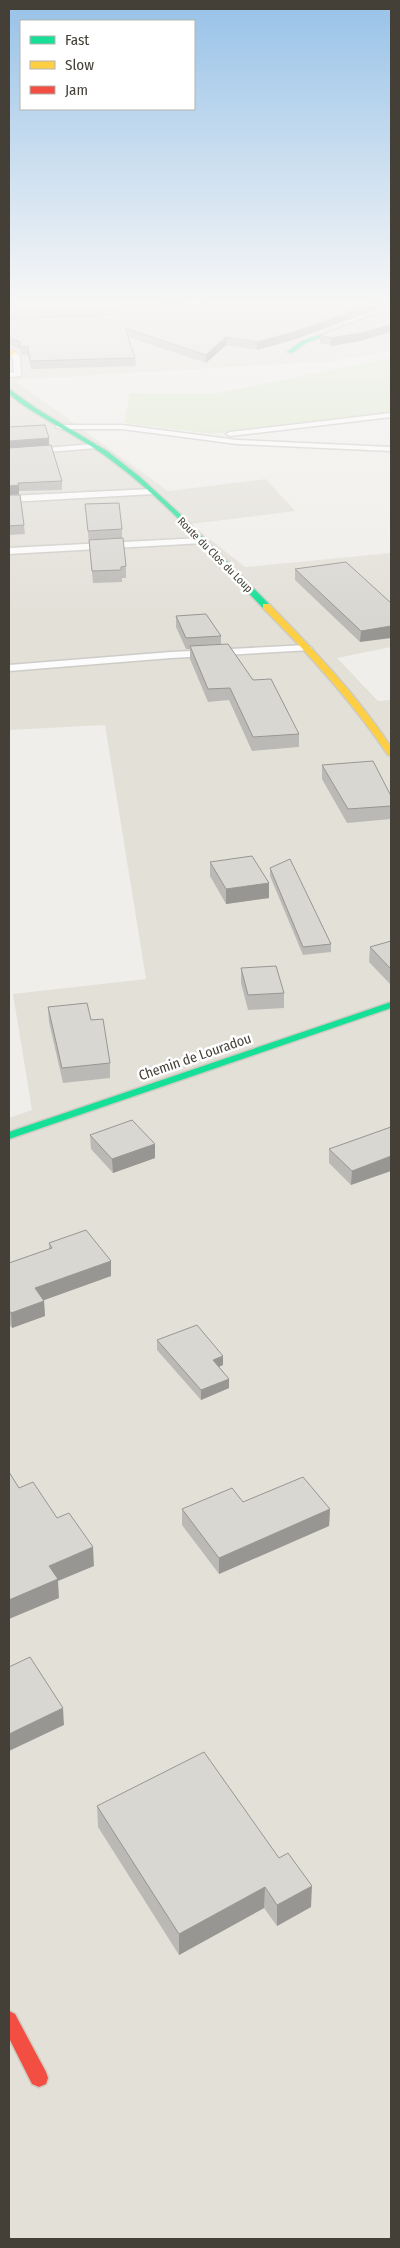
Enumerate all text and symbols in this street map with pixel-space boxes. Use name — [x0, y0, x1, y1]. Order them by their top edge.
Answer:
legend — [20, 20, 195, 110]
text: Fast — [65, 31, 89, 49]
text: Slow — [65, 56, 94, 74]
text: Jam — [65, 81, 88, 99]
street label: Route du Clos du Loup — [175, 515, 255, 595]
street label: Chemin de Louradou — [136, 1030, 254, 1084]

